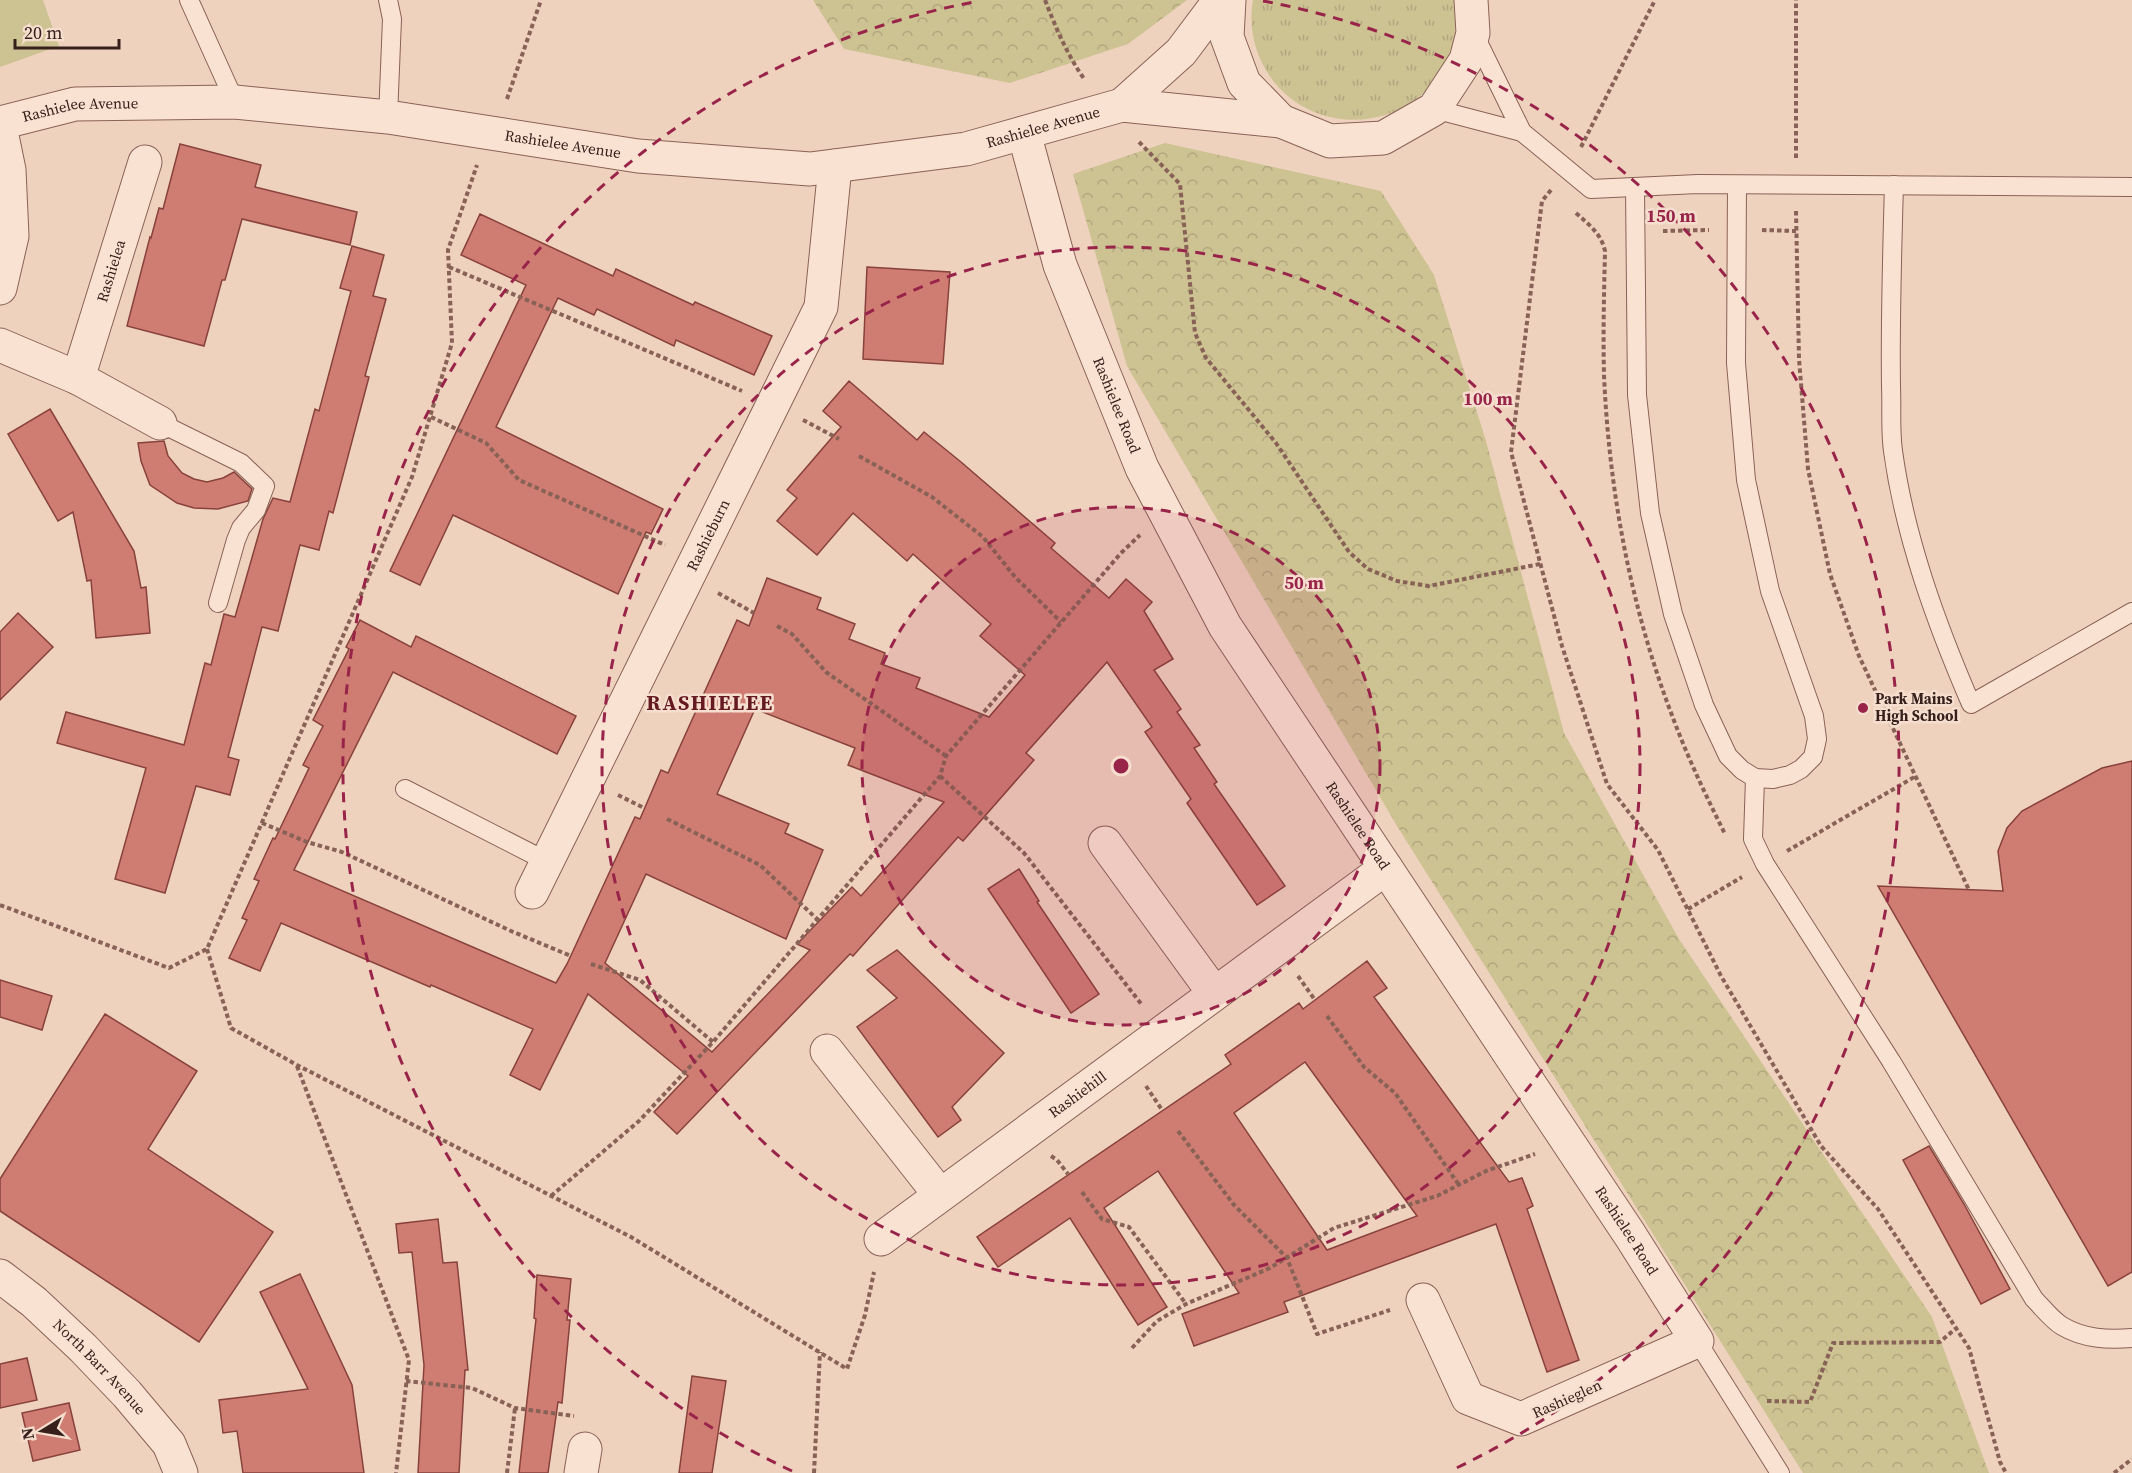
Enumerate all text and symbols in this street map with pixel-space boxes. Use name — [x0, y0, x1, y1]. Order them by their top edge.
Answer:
scale bar — [15, 12, 118, 50]
text: 20 m — [24, 20, 62, 45]
street label: Rashielee Avenue — [20, 92, 139, 127]
street label: Rashielee Avenue — [984, 101, 1103, 153]
street label: Rashielee Avenue — [503, 124, 623, 163]
text: 150 m — [1646, 203, 1696, 228]
street label: Rashielea — [91, 237, 130, 305]
street label: Rashielee Road — [1088, 354, 1146, 457]
text: 100 m — [1463, 386, 1513, 411]
street label: Rashieburn — [681, 496, 734, 574]
text: 50 m — [1284, 570, 1324, 595]
district label: RASHIELEE — [646, 688, 774, 717]
place label: Park Mains High School — [1875, 688, 1958, 726]
marker: Park Mains High School — [1856, 701, 1870, 715]
centre of rings — [1111, 756, 1131, 776]
street label: Rashielee Road — [1321, 777, 1395, 874]
street label: Rashiehill — [1044, 1065, 1111, 1123]
street label: Rashielee Road — [1590, 1182, 1664, 1279]
street label: North Barr Avenue — [49, 1314, 151, 1419]
street label: Rashieglen — [1529, 1374, 1605, 1423]
north arrow — [12, 1401, 72, 1461]
text: N — [15, 1426, 39, 1442]

